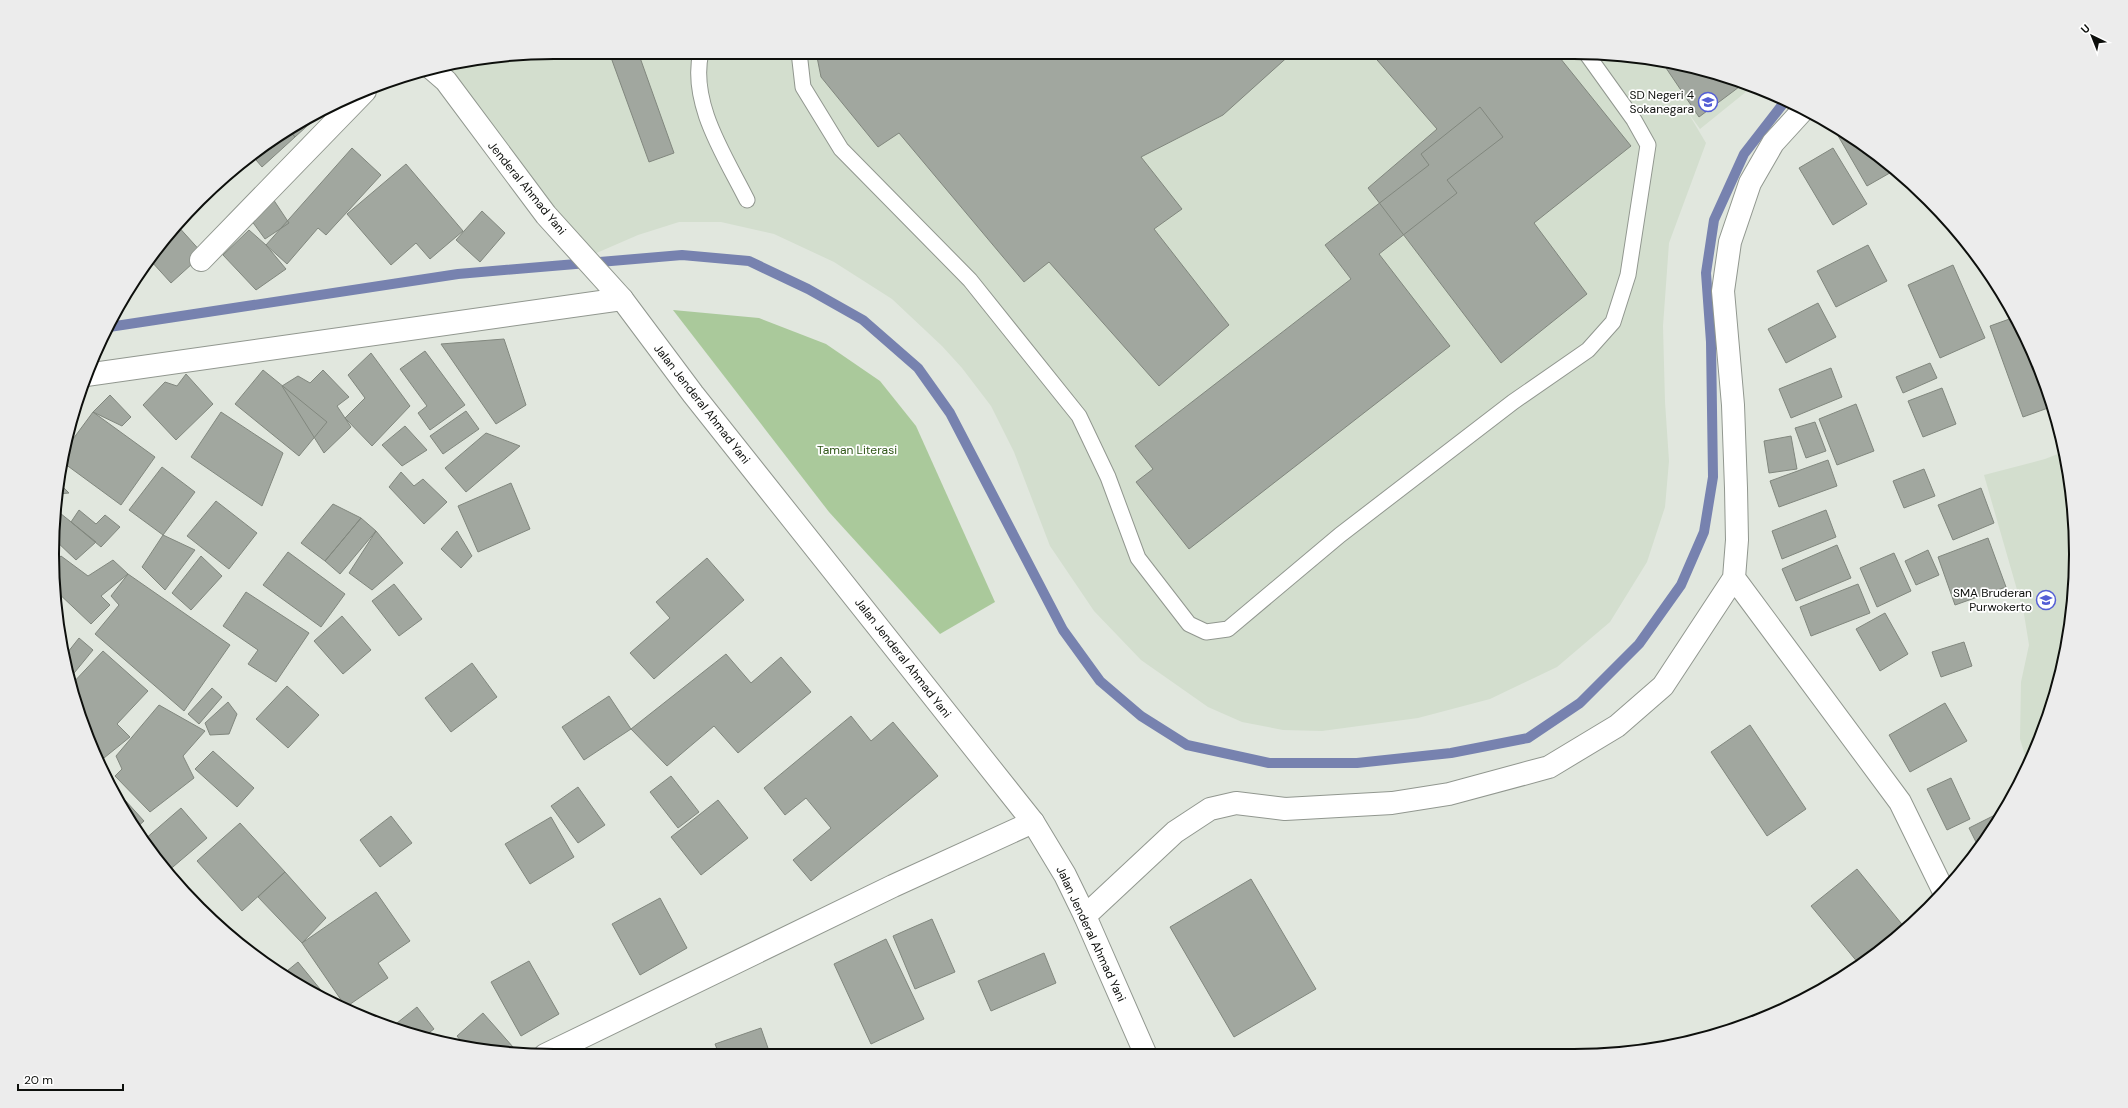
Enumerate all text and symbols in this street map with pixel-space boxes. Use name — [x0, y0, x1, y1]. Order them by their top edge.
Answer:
north arrow — [2072, 16, 2112, 56]
text: U — [2078, 21, 2093, 36]
place label: SD Negeri 4 Sokanegara — [1629, 87, 1694, 117]
school or university icon: SD Negeri 4 Sokanegara — [1697, 91, 1719, 113]
street label: Jenderal Ahmad Yani — [484, 138, 570, 238]
street label: Jalan Jenderal Ahmad Yani — [650, 341, 754, 467]
park label: Taman Literasi — [817, 442, 897, 458]
place label: SMA Bruderan Purwokerto — [1953, 585, 2032, 615]
school or university icon: SMA Bruderan Purwokerto — [2035, 589, 2057, 611]
street label: Jalan Jenderal Ahmad Yani — [851, 595, 955, 721]
street label: Jalan Jenderal Ahmad Yani — [1052, 864, 1130, 1005]
scale bar — [18, 1066, 123, 1092]
text: 20 m — [24, 1072, 53, 1088]

